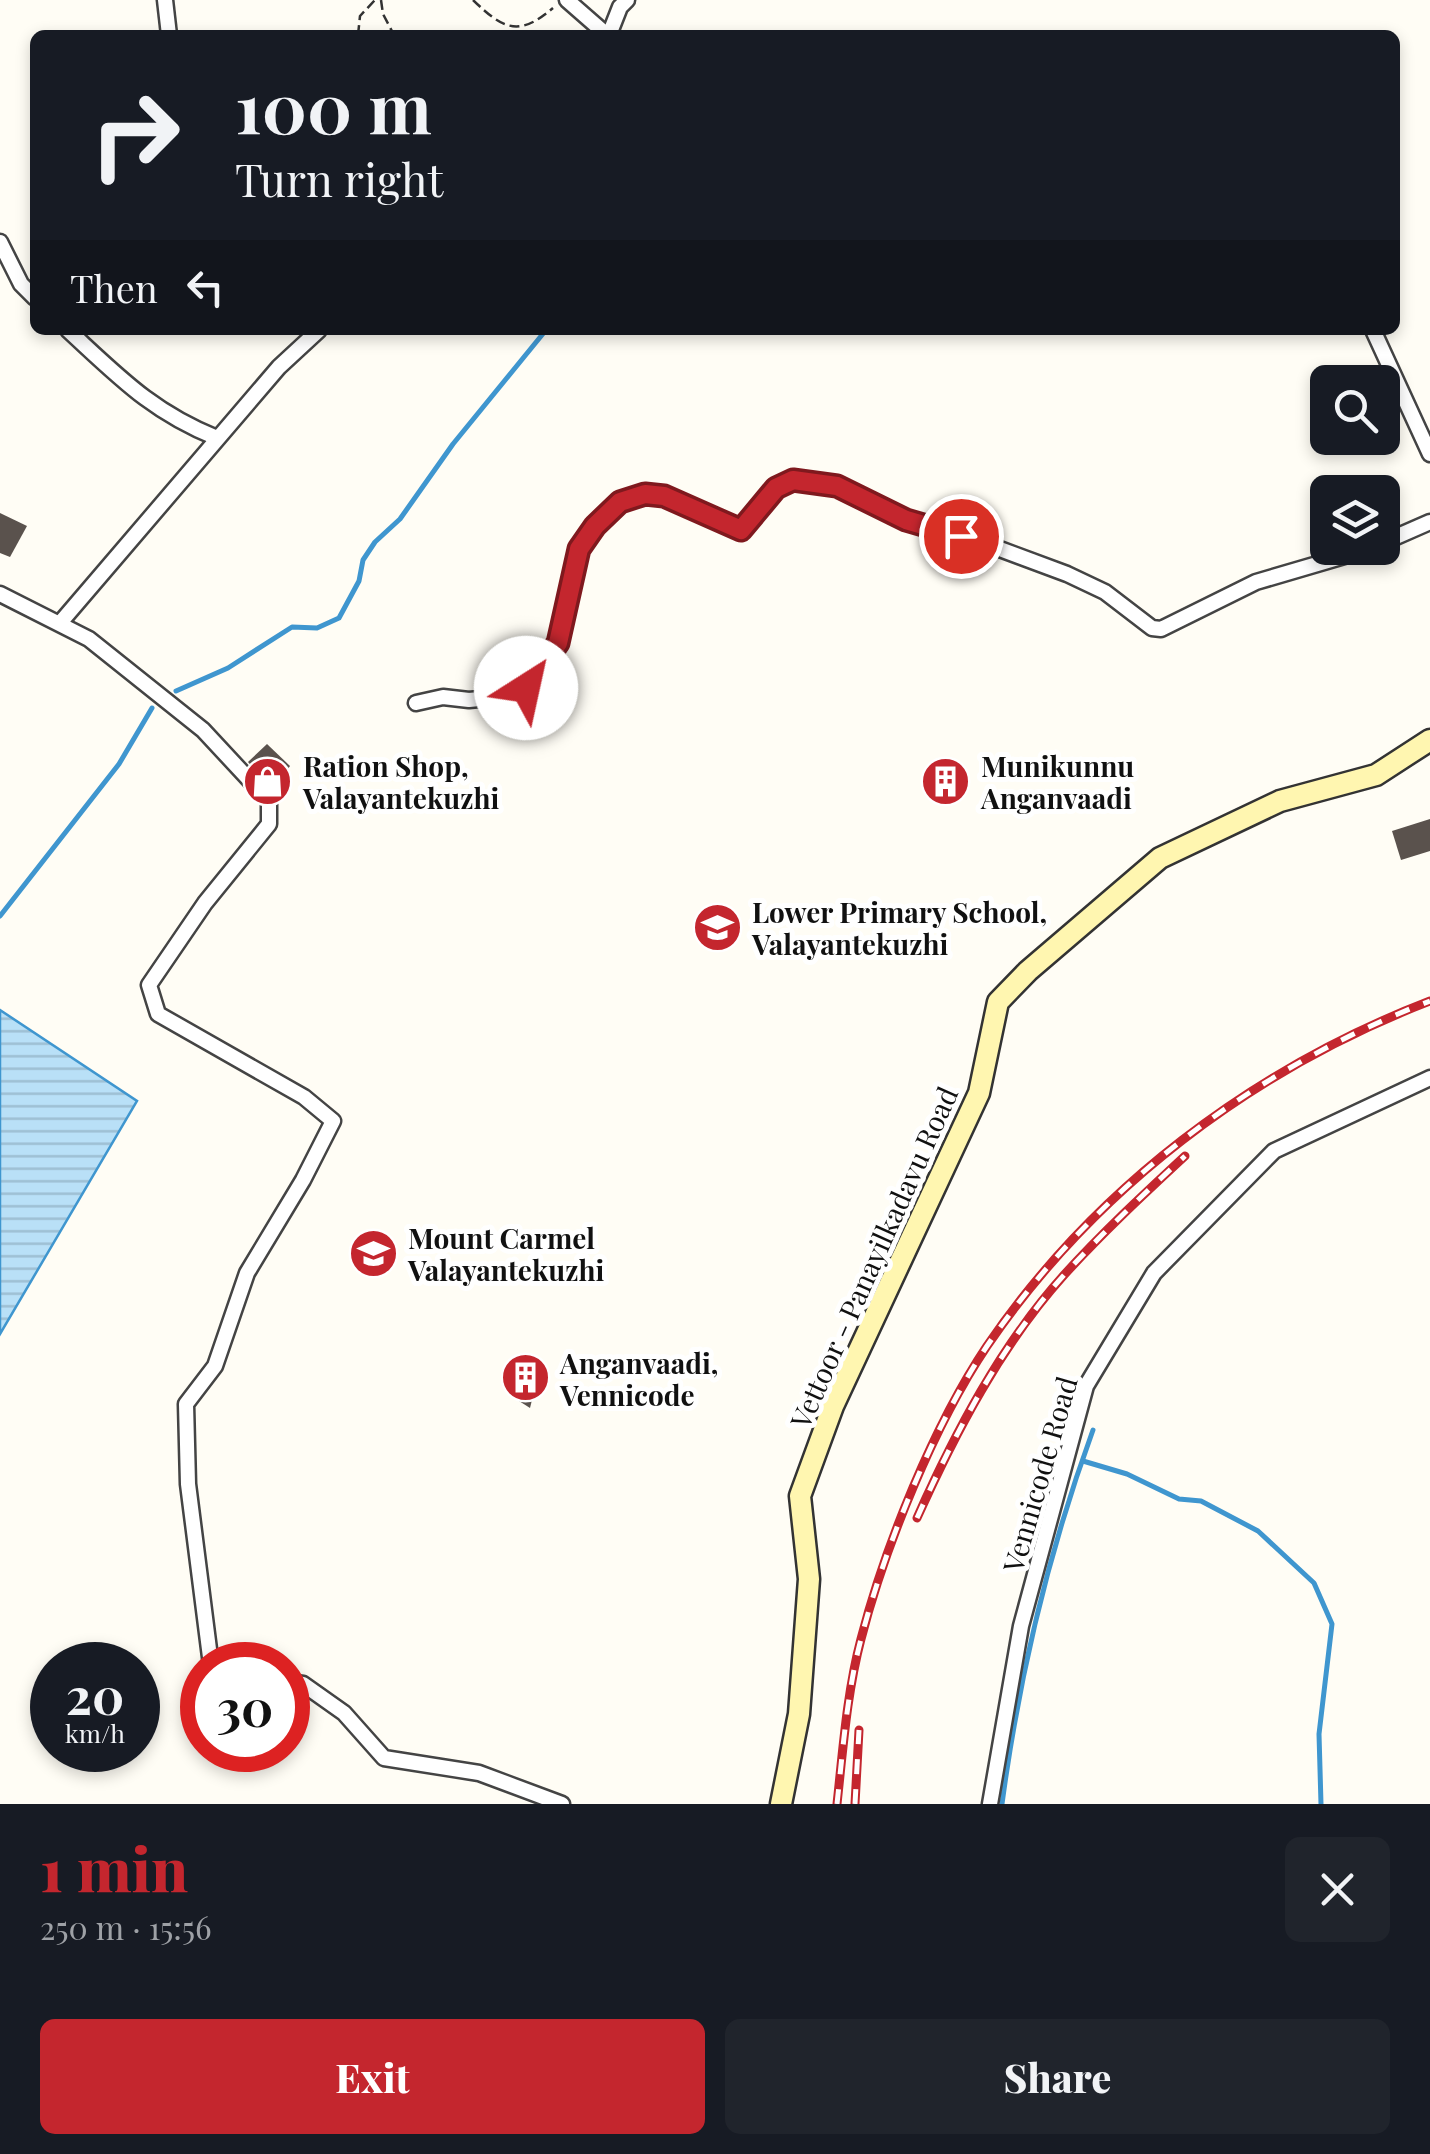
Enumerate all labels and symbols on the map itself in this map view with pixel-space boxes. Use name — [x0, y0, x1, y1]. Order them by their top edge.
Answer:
pin — [919, 494, 1004, 579]
position arrow — [474, 636, 578, 740]
place label: Ration Shop, Valayantekuzhi — [302, 747, 500, 816]
place label: Munikunnu Anganvaadi — [980, 747, 1134, 816]
shop icon: Ration Shop, Valayantekuzhi — [242, 755, 294, 807]
building icon: Munikunnu Anganvaadi — [920, 755, 972, 807]
place label: Lower Primary School, Valayantekuzhi — [751, 893, 1047, 962]
school or university icon: Lower Primary School, Valayantekuzhi — [691, 901, 743, 953]
street label: Vettoor - Panayilkadavu Road — [780, 1080, 965, 1434]
place label: Mount Carmel Valayantekuzhi — [407, 1219, 605, 1288]
school or university icon: Mount Carmel Valayantekuzhi — [347, 1227, 399, 1279]
place label: Anganvaadi, Vennicode — [559, 1344, 718, 1413]
building icon: Anganvaadi, Vennicode — [499, 1352, 551, 1404]
street label: Vennicode Road — [993, 1372, 1085, 1577]
speed limit sign: 30 — [180, 1642, 310, 1772]

